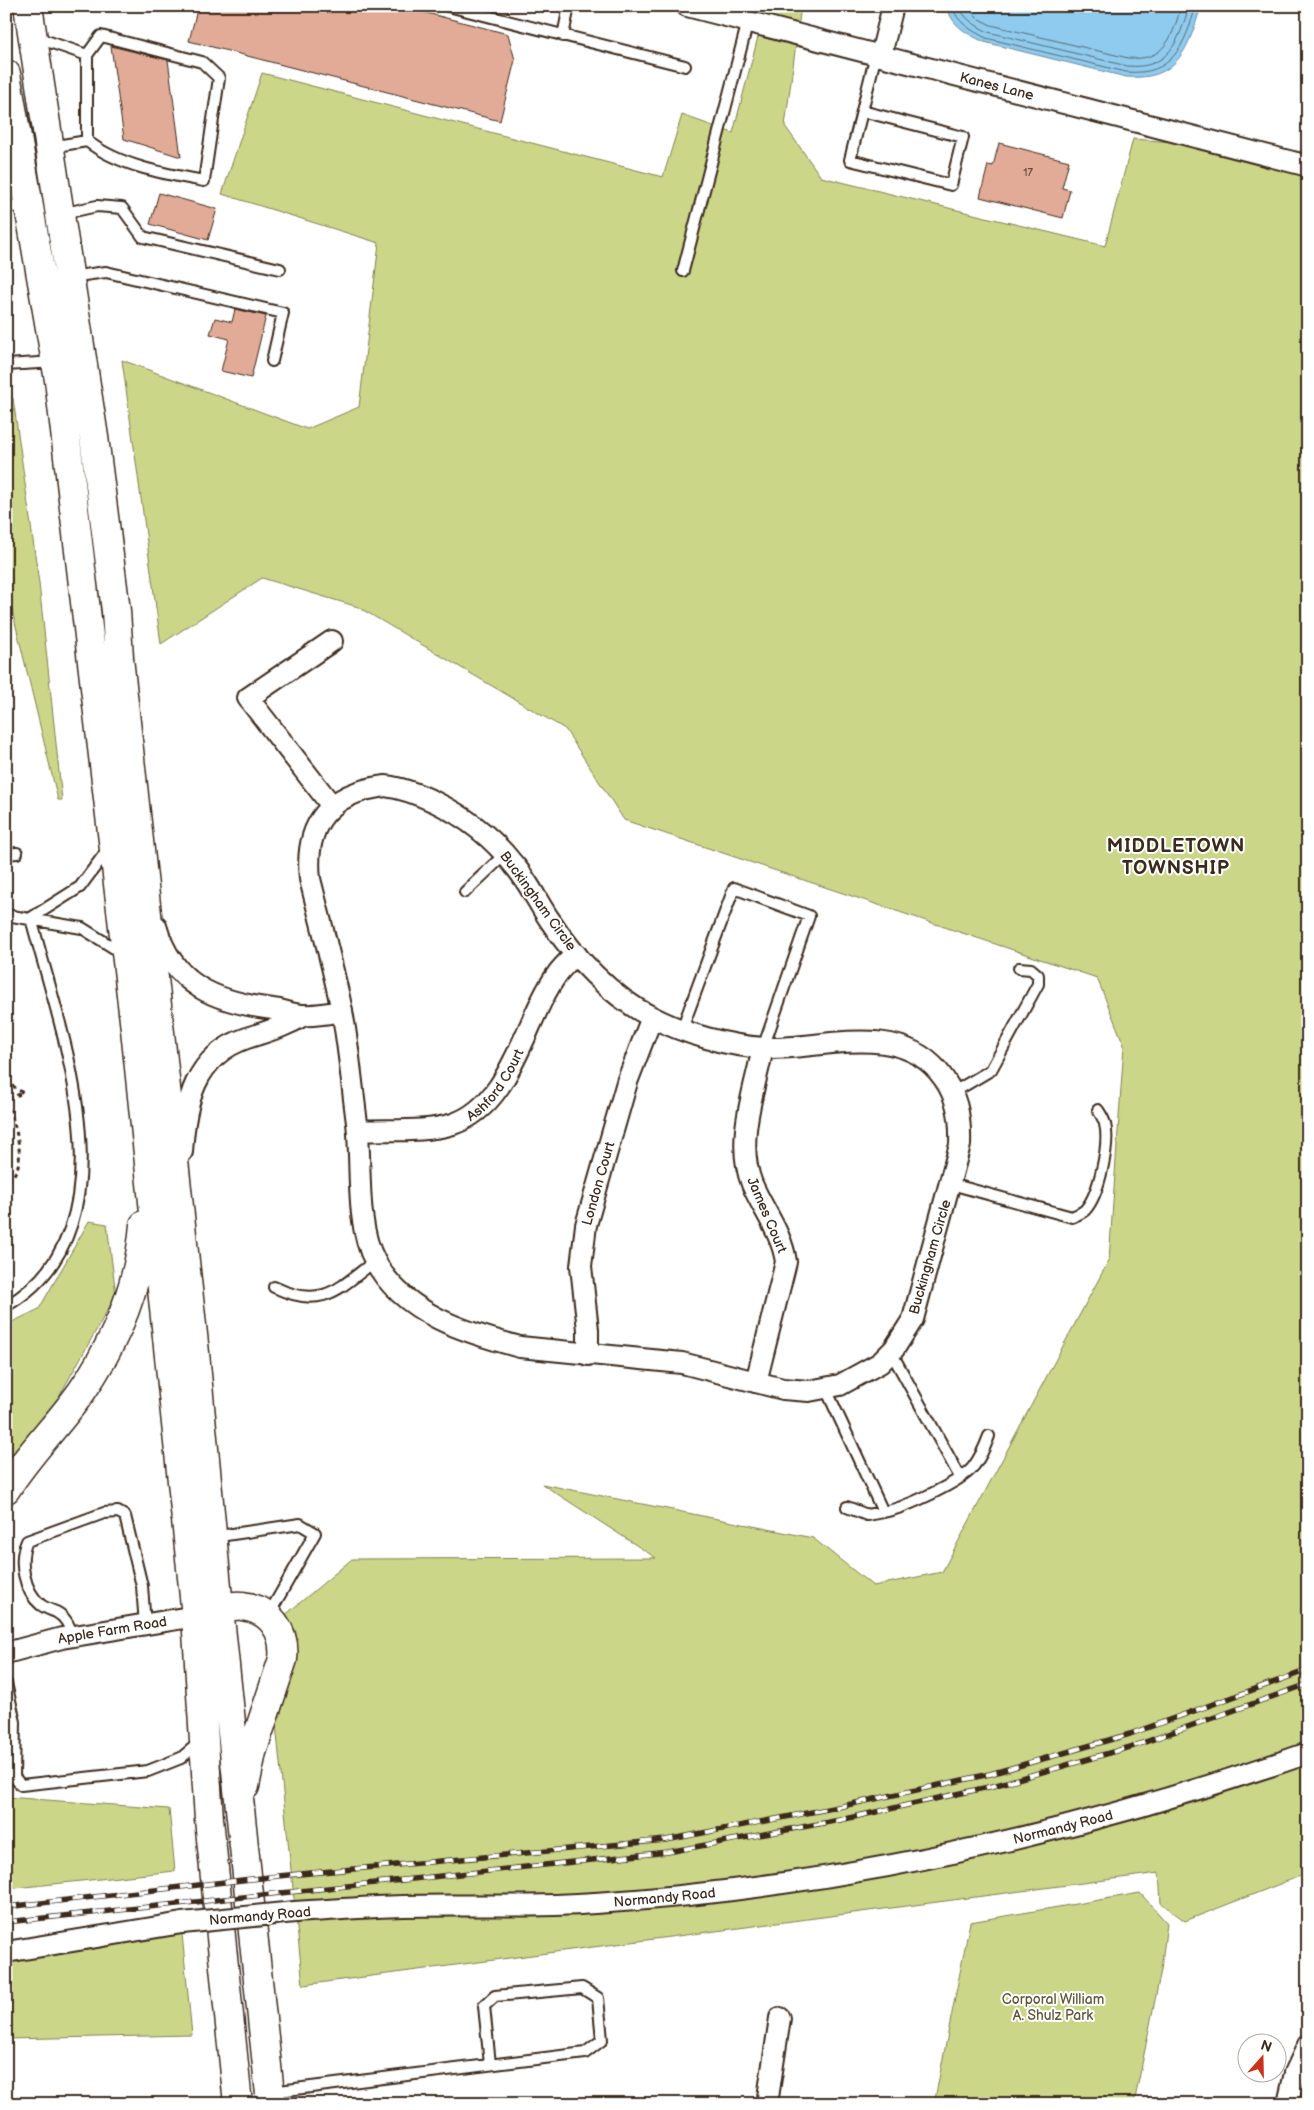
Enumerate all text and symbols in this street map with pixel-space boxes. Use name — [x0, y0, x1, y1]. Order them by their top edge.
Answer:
street label: Kanes Lane — [958, 68, 1036, 103]
house number: 17 — [1023, 166, 1033, 179]
district label: MIDDLETOWN TOWNSHIP — [1107, 835, 1245, 880]
street label: Buckingham Circle — [496, 848, 580, 954]
street label: Ashford Court — [463, 1045, 527, 1124]
street label: London Court — [578, 1139, 618, 1227]
street label: James Court — [743, 1175, 791, 1256]
street label: Buckingham Circle — [905, 1198, 955, 1316]
street label: Apple Farm Road — [57, 1612, 168, 1647]
street label: Normandy Road — [1011, 1806, 1115, 1848]
street label: Normandy Road — [613, 1884, 716, 1910]
street label: Normandy Road — [208, 1903, 312, 1929]
park label: Corporal William A. Shulz Park — [1002, 1991, 1104, 2024]
north arrow — [1236, 2032, 1286, 2082]
text: N — [1258, 2036, 1274, 2056]

